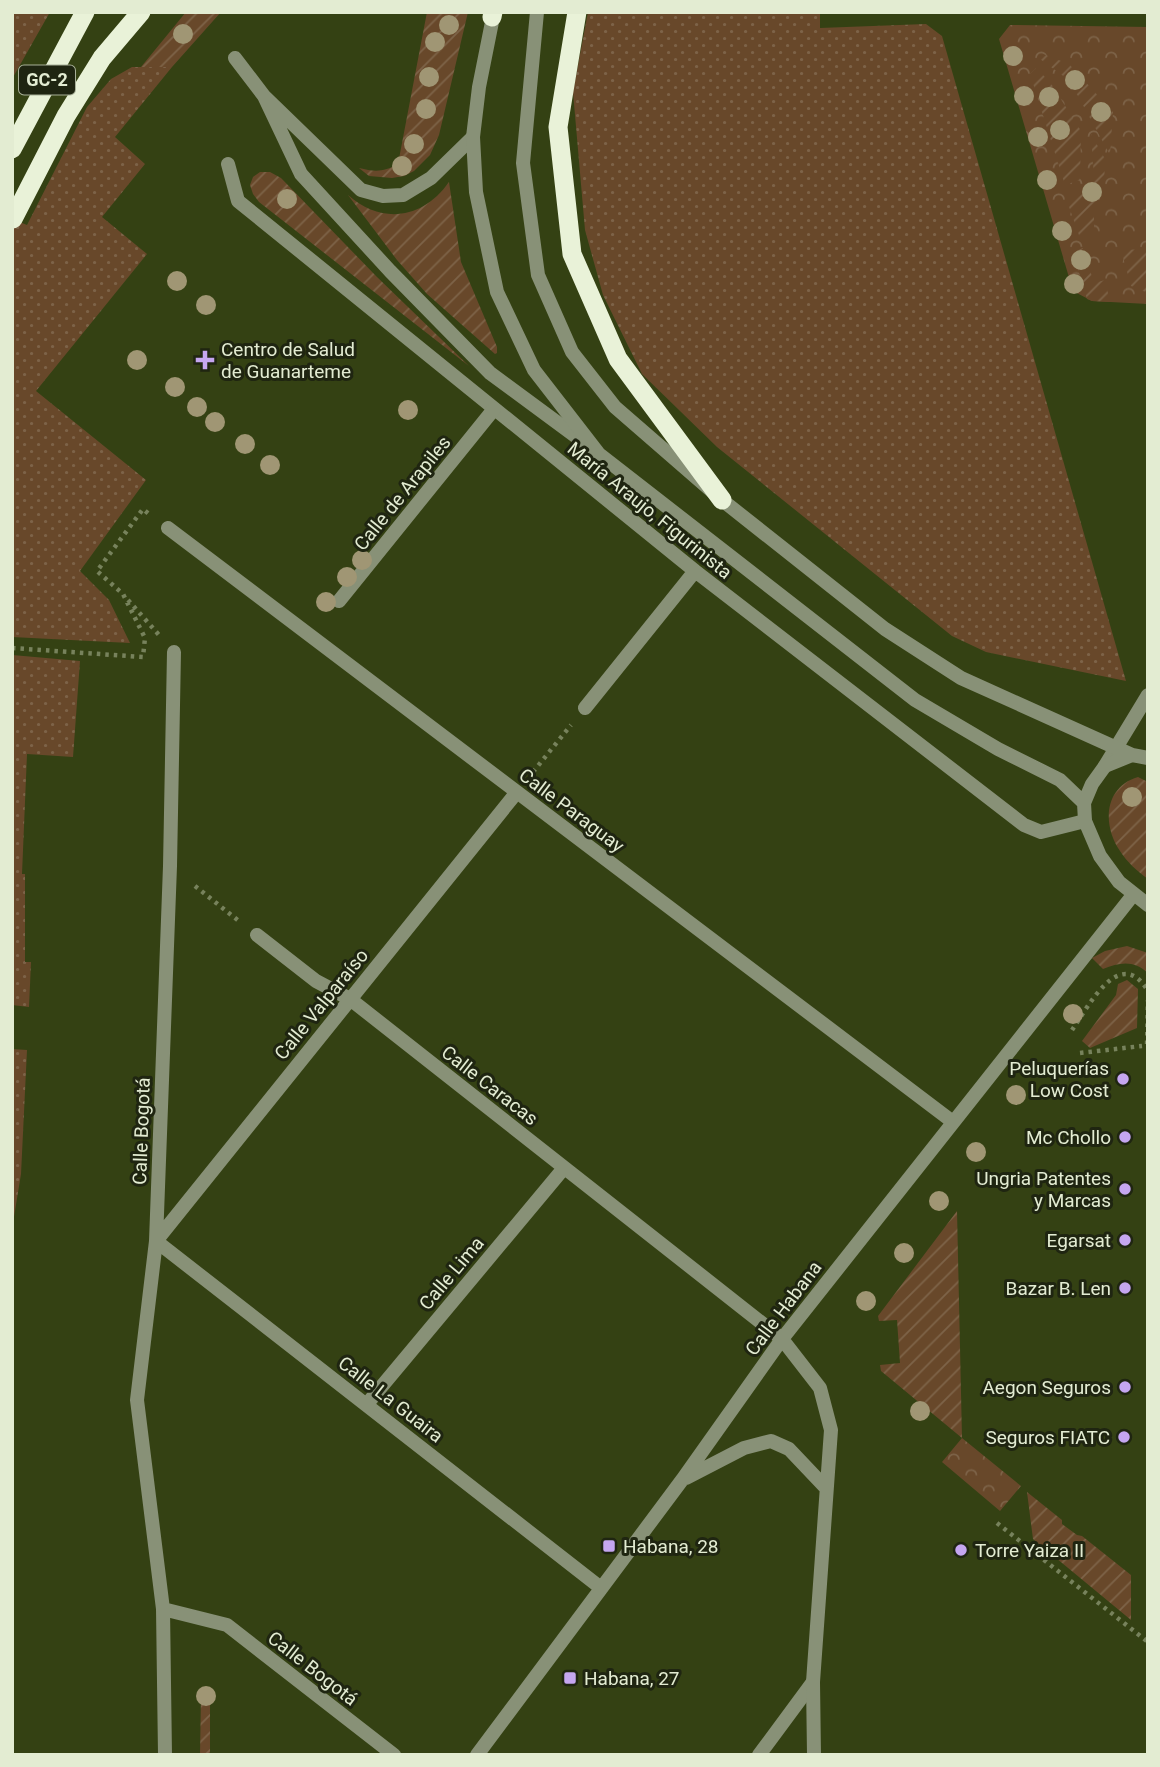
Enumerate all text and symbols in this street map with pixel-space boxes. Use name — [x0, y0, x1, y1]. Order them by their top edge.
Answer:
road number: GC-2 — [19, 66, 75, 94]
place label: Centro de Salud de Guanarteme — [221, 338, 355, 383]
marker: Centro de Salud de Guanarteme — [195, 350, 215, 370]
street label: Calle de Arapiles — [349, 431, 456, 555]
street label: María Araujo, Figurinista — [563, 437, 737, 584]
street label: Calle Paraguay — [515, 763, 629, 857]
street label: Calle Valparaíso — [270, 944, 373, 1064]
street label: Calle Caracas — [437, 1041, 542, 1130]
place label: Peluquerías Low Cost — [1009, 1057, 1109, 1102]
marker: Peluquerías Low Cost — [1115, 1071, 1131, 1087]
street label: Calle Bogotá — [128, 1077, 155, 1185]
place label: Mc Chollo — [1026, 1126, 1111, 1149]
marker: Mc Chollo — [1117, 1129, 1133, 1145]
place label: Ungria Patentes y Marcas — [976, 1167, 1111, 1212]
marker: Ungria Patentes y Marcas — [1117, 1181, 1133, 1197]
place label: Egarsat — [1047, 1229, 1111, 1252]
street label: Calle Lima — [414, 1232, 489, 1315]
marker: Egarsat — [1117, 1232, 1133, 1248]
street label: Calle Habana — [740, 1256, 826, 1360]
place label: Bazar B. Len — [1006, 1277, 1111, 1300]
marker: Bazar B. Len — [1117, 1280, 1133, 1296]
street label: Calle La Guaira — [334, 1351, 448, 1447]
place label: Aegon Seguros — [982, 1376, 1111, 1399]
marker: Aegon Seguros — [1117, 1379, 1133, 1395]
place label: Seguros FIATC — [985, 1426, 1110, 1449]
marker: Seguros FIATC — [1116, 1429, 1132, 1445]
place label: Habana, 28 — [623, 1535, 719, 1558]
marker: Habana, 28 — [601, 1538, 617, 1554]
place label: Torre Yaiza II — [975, 1539, 1084, 1562]
marker: Torre Yaiza II — [953, 1542, 969, 1558]
street label: Calle Bogotá — [263, 1626, 362, 1711]
place label: Habana, 27 — [584, 1667, 680, 1690]
marker: Habana, 27 — [562, 1670, 578, 1686]

